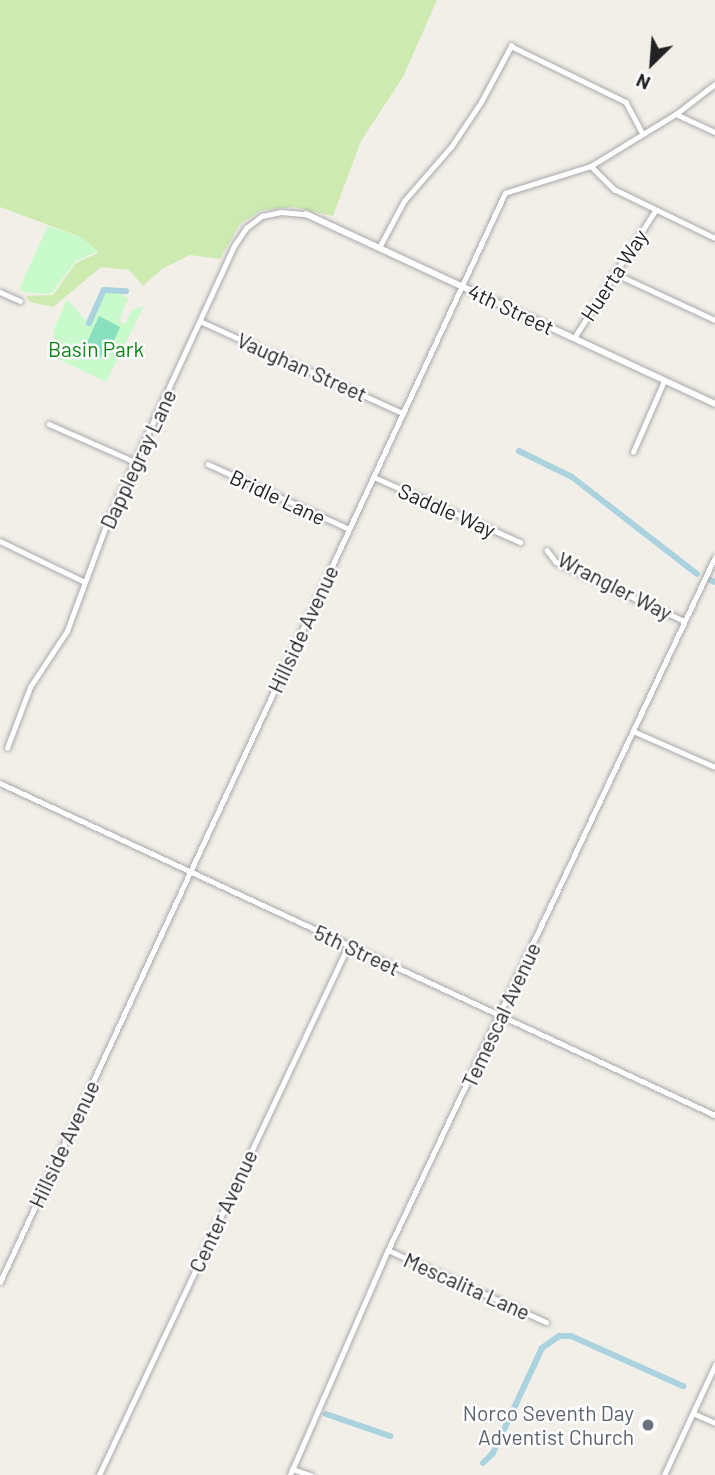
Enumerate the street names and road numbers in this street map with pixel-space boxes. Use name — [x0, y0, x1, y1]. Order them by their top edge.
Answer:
street label: Huerta Way — [575, 224, 653, 326]
street label: 4th Street — [464, 278, 558, 340]
street label: Vaughan Street — [233, 327, 371, 407]
street label: Dapplegray Lane — [95, 385, 181, 533]
street label: Bridle Lane — [226, 464, 330, 530]
street label: Saddle Way — [394, 477, 500, 543]
street label: Wrangler Way — [554, 546, 676, 626]
street label: Hillside Avenue — [262, 561, 344, 697]
street label: 5th Street — [310, 919, 404, 981]
street label: Temescal Avenue — [456, 938, 546, 1092]
street label: Hillside Avenue — [23, 1076, 105, 1212]
street label: Center Avenue — [184, 1146, 262, 1276]
street label: Mescalita Lane — [400, 1247, 534, 1325]

